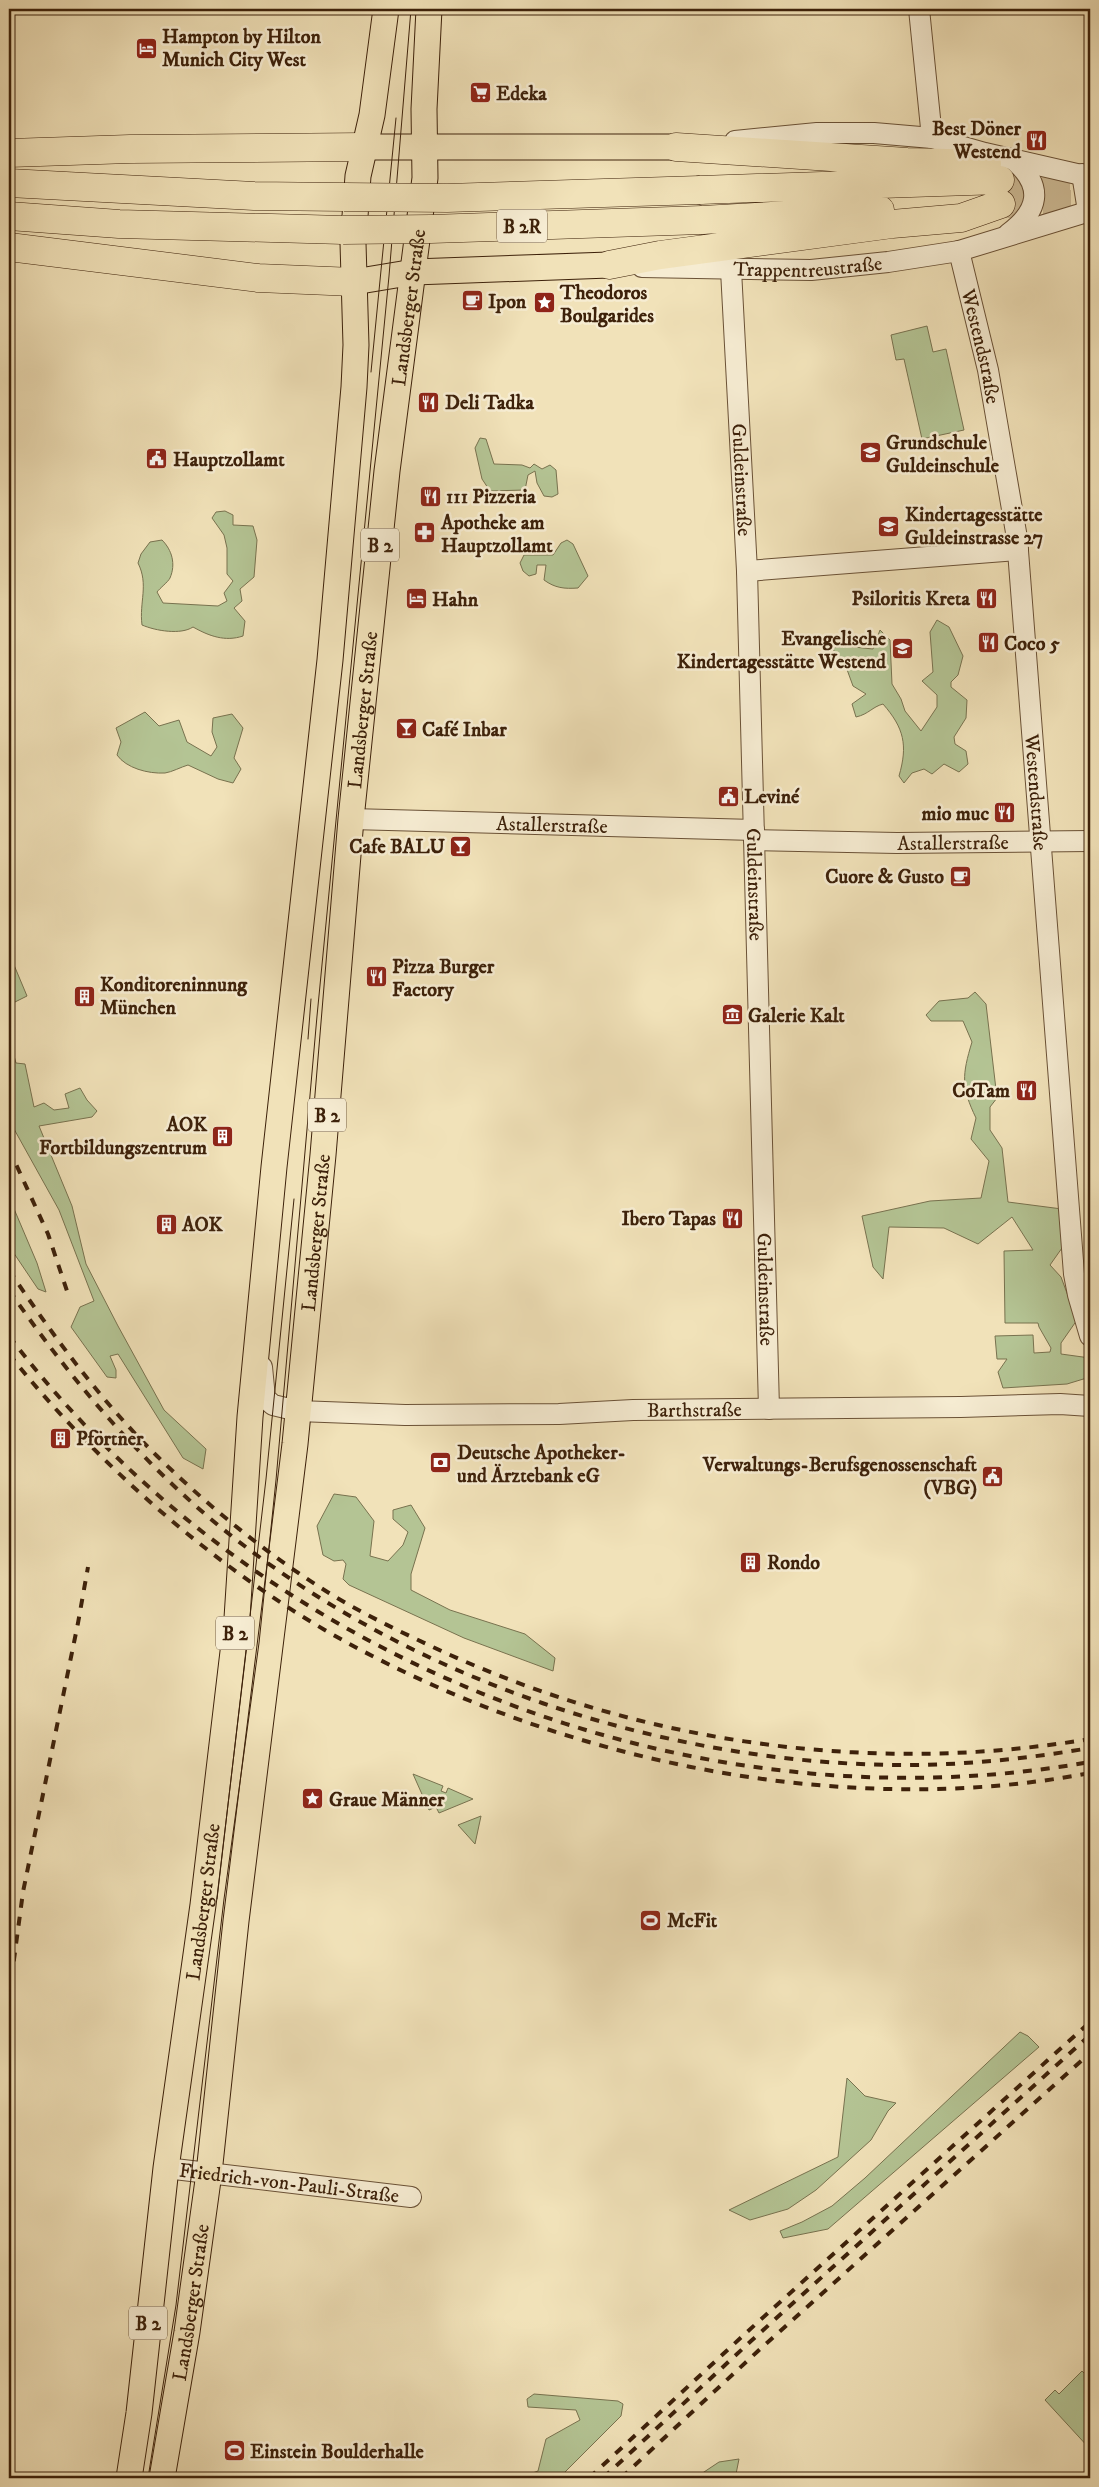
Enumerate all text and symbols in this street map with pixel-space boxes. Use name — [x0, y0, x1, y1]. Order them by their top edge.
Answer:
place label: Hampton by Hilton Munich City West — [162, 25, 321, 73]
hotel icon: Hampton by Hilton Munich City West — [134, 36, 158, 60]
supermarket icon: Edeka — [468, 81, 492, 105]
place label: Edeka — [496, 82, 547, 107]
place label: Best Döner Westend — [932, 117, 1022, 165]
restaurant icon: Best Döner Westend — [1025, 128, 1049, 152]
road number: B 2R — [497, 210, 547, 242]
street label: Landsberger Straße — [387, 228, 432, 388]
street label: Trappentreustraße — [733, 252, 884, 284]
place label: Theodoros Boulgarides — [559, 281, 654, 329]
street label: Westendstraße — [955, 286, 1005, 406]
cafe icon: Ipon — [460, 289, 484, 313]
place label: Ipon — [488, 290, 527, 315]
place icon: Theodoros Boulgarides — [532, 291, 556, 315]
restaurant icon: Deli Tadka — [417, 390, 441, 414]
place label: Deli Tadka — [445, 391, 534, 416]
street label: Guldeinstraße — [725, 423, 756, 537]
place label: Grundschule Guldeinschule — [886, 431, 1000, 479]
school or university icon: Grundschule Guldeinschule — [858, 441, 882, 465]
public building icon: Hauptzollamt — [145, 447, 169, 471]
place label: Hauptzollamt — [173, 448, 285, 473]
restaurant icon: 111 Pizzeria — [418, 484, 442, 508]
place label: 111 Pizzeria — [446, 485, 536, 510]
place label: Kindertagesstätte Guldeinstrasse 27 — [905, 503, 1043, 551]
place label: Apotheke am Hauptzollamt — [440, 511, 553, 559]
school or university icon: Kindertagesstätte Guldeinstrasse 27 — [877, 514, 901, 538]
pharmacy icon: Apotheke am Hauptzollamt — [413, 521, 437, 545]
road number: B 2 — [361, 528, 399, 562]
restaurant icon: Psiloritis Kreta — [974, 586, 998, 610]
hotel icon: Hahn — [404, 587, 428, 611]
place label: Psiloritis Kreta — [851, 587, 970, 612]
place label: Hahn — [432, 588, 479, 613]
place label: Evangelische Kindertagesstätte Westend — [677, 627, 887, 675]
street label: Landsberger Straße — [343, 630, 384, 790]
restaurant icon: Coco 5 — [976, 631, 1000, 655]
place label: Coco 5 — [1004, 632, 1060, 657]
school or university icon: Evangelische Kindertagesstätte Westend — [890, 637, 914, 661]
bar icon: Café Inbar — [394, 717, 418, 741]
place label: Café Inbar — [422, 718, 507, 743]
street label: Westendstraße — [1018, 732, 1052, 852]
public building icon: Leviné — [716, 784, 740, 808]
place label: Leviné — [744, 785, 800, 810]
restaurant icon: mio muc — [993, 801, 1017, 825]
place label: mio muc — [922, 802, 989, 827]
street label: Astallerstraße — [496, 812, 608, 840]
street label: Guldeinstraße — [740, 828, 768, 941]
street label: Astallerstraße — [897, 831, 1009, 857]
bar icon: Cafe BALU — [449, 834, 473, 858]
place label: Cafe BALU — [349, 835, 446, 860]
cafe icon: Cuore & Gusto — [948, 864, 972, 888]
place label: Cuore & Gusto — [825, 865, 944, 890]
place label: Pizza Burger Factory — [392, 955, 495, 1003]
restaurant icon: Pizza Burger Factory — [364, 965, 388, 989]
place label: Konditoreninnung München — [100, 973, 248, 1021]
building icon: Konditoreninnung München — [72, 984, 96, 1008]
museum icon: Galerie Kalt — [720, 1003, 744, 1027]
place label: Galerie Kalt — [748, 1004, 845, 1029]
restaurant icon: CoTam — [1014, 1078, 1038, 1102]
place label: CoTam — [952, 1079, 1010, 1104]
road number: B 2 — [308, 1098, 346, 1132]
place label: AOK Fortbildungszentrum — [39, 1113, 208, 1161]
building icon: AOK Fortbildungszentrum — [211, 1124, 235, 1148]
street label: Landsberger Straße — [297, 1153, 337, 1313]
restaurant icon: Ibero Tapas — [720, 1206, 744, 1230]
place label: Ibero Tapas — [622, 1207, 716, 1232]
building icon: AOK — [154, 1212, 178, 1236]
place label: AOK — [181, 1213, 223, 1238]
street label: Guldeinstraße — [750, 1233, 778, 1346]
street label: Barthstraße — [647, 1398, 742, 1424]
building icon: Pförtner — [48, 1426, 72, 1450]
place label: Pförtner — [76, 1427, 144, 1452]
place label: Deutsche Apotheker- und Ärztebank eG — [457, 1441, 626, 1489]
bank icon: Deutsche Apotheker- und Ärztebank eG — [429, 1451, 453, 1475]
place label: Verwaltungs-Berufsgenossenschaft (VBG) — [702, 1453, 978, 1501]
public building icon: Verwaltungs-Berufsgenossenschaft (VBG) — [981, 1464, 1005, 1488]
building icon: Rondo — [739, 1550, 763, 1574]
place label: Rondo — [767, 1551, 820, 1576]
road number: B 2 — [216, 1616, 254, 1650]
place icon: Graue Männer — [301, 1787, 325, 1811]
place label: Graue Männer — [329, 1788, 445, 1813]
street label: Landsberger Straße — [182, 1822, 227, 1982]
sports icon: McFit — [639, 1908, 663, 1932]
place label: McFit — [667, 1909, 718, 1934]
street label: Friedrich-von-Pauli-Straße — [178, 2159, 400, 2209]
street label: Landsberger Straße — [168, 2223, 216, 2383]
road number: B 2 — [129, 2306, 167, 2340]
sports icon: Einstein Boulderhalle — [222, 2439, 246, 2463]
place label: Einstein Boulderhalle — [250, 2440, 425, 2465]

